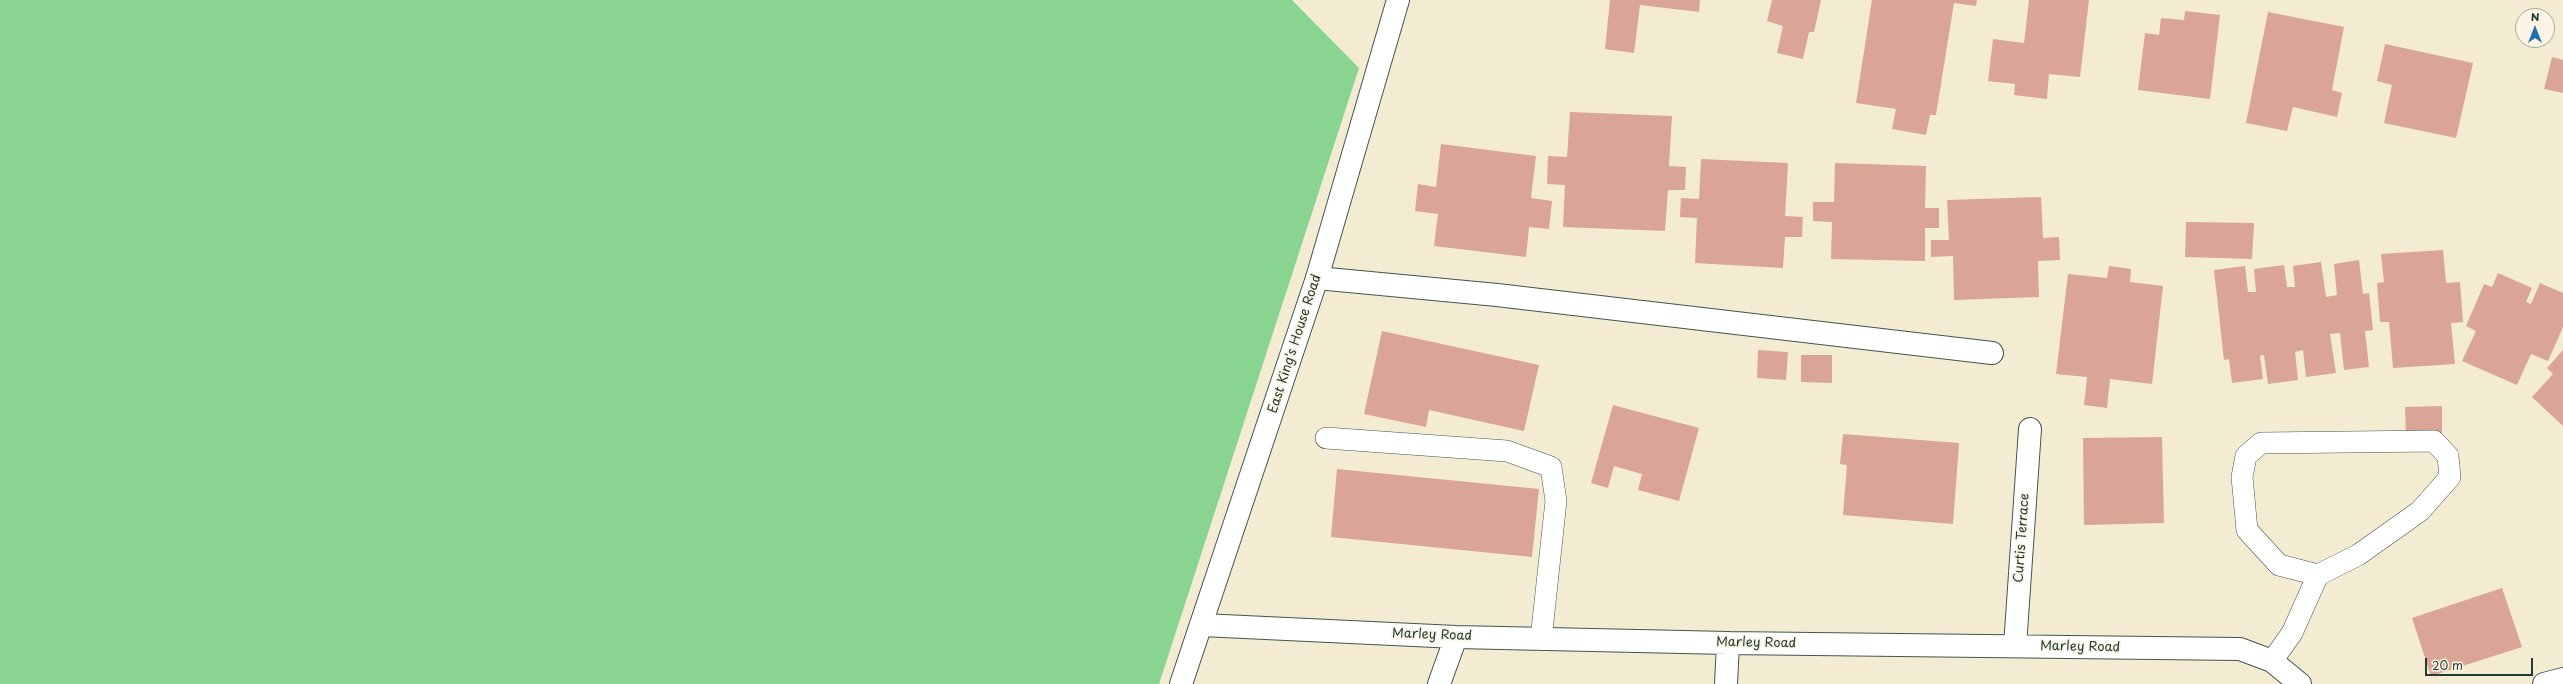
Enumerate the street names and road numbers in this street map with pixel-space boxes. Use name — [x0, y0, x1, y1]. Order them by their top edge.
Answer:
street label: East King's House Road — [1265, 273, 1325, 415]
street label: Curtis Terrace — [2011, 493, 2033, 583]
street label: Marley Road — [1392, 626, 1472, 644]
street label: Marley Road — [1716, 635, 1796, 651]
street label: Marley Road — [2040, 639, 2120, 655]

